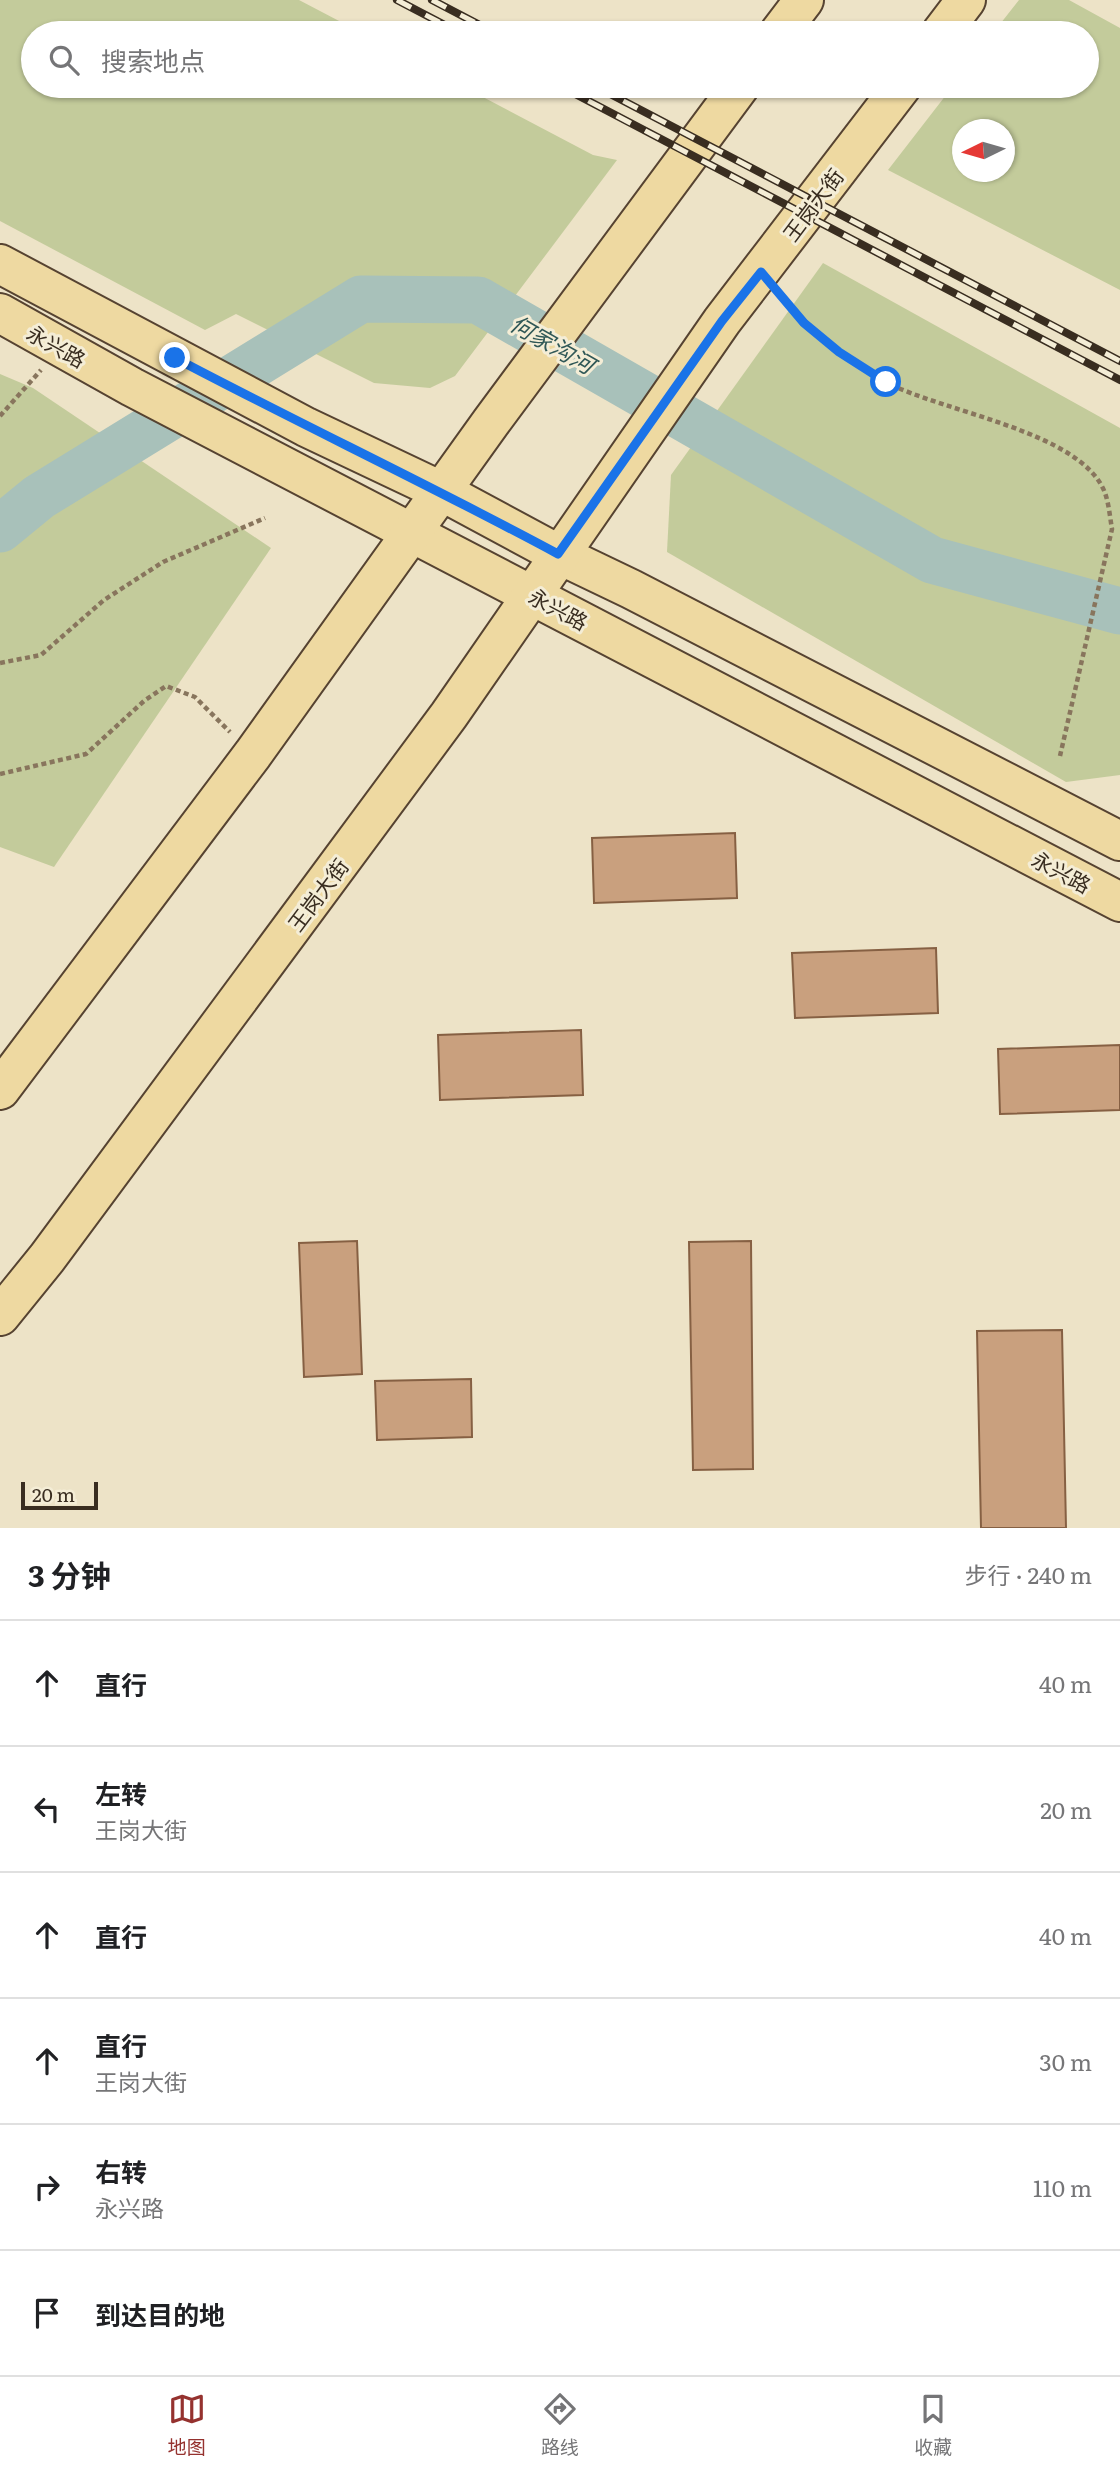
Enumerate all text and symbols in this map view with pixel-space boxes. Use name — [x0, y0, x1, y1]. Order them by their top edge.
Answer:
search box — [21, 21, 1099, 98]
text: 搜索地点 — [101, 40, 205, 79]
icon: search — [45, 41, 83, 79]
north arrow — [952, 119, 1015, 182]
street label: 王岗大街 — [774, 161, 850, 247]
water label: 何家沟河 — [505, 305, 605, 383]
street label: 永兴路 — [22, 316, 92, 374]
route end — [159, 342, 190, 373]
route start — [870, 366, 901, 397]
street label: 永兴路 — [524, 580, 594, 636]
street label: 永兴路 — [1027, 843, 1097, 899]
street label: 王岗大街 — [279, 851, 355, 937]
scale bar — [21, 1479, 98, 1511]
text: 20 m — [32, 1480, 75, 1508]
text: 3 分钟 — [28, 1552, 111, 1596]
text: 步行 · 240 m — [965, 1557, 1092, 1591]
icon: ahead — [28, 1664, 66, 1702]
text: 直行 — [95, 1664, 147, 1703]
text: 40 m — [1039, 1666, 1092, 1700]
text: 左转 — [95, 1773, 147, 1812]
icon: left — [28, 1790, 66, 1828]
text: 20 m — [1040, 1792, 1092, 1826]
text: 王岗大街 — [95, 1812, 187, 1846]
icon: ahead — [28, 1916, 66, 1954]
text: 直行 — [95, 1916, 147, 1955]
text: 40 m — [1039, 1918, 1092, 1952]
text: 直行 — [95, 2025, 147, 2064]
icon: ahead — [28, 2042, 66, 2080]
text: 30 m — [1039, 2044, 1092, 2078]
text: 王岗大街 — [95, 2064, 187, 2098]
text: 右转 — [95, 2151, 147, 2190]
icon: right — [28, 2168, 66, 2206]
text: 110 m — [1033, 2170, 1092, 2204]
text: 永兴路 — [95, 2190, 164, 2224]
icon: arrive — [28, 2294, 66, 2332]
text: 到达目的地 — [95, 2294, 225, 2333]
tab: 地图 — [168, 2390, 206, 2460]
tab: 路线 — [541, 2390, 579, 2460]
tab: 收藏 — [914, 2390, 952, 2460]

